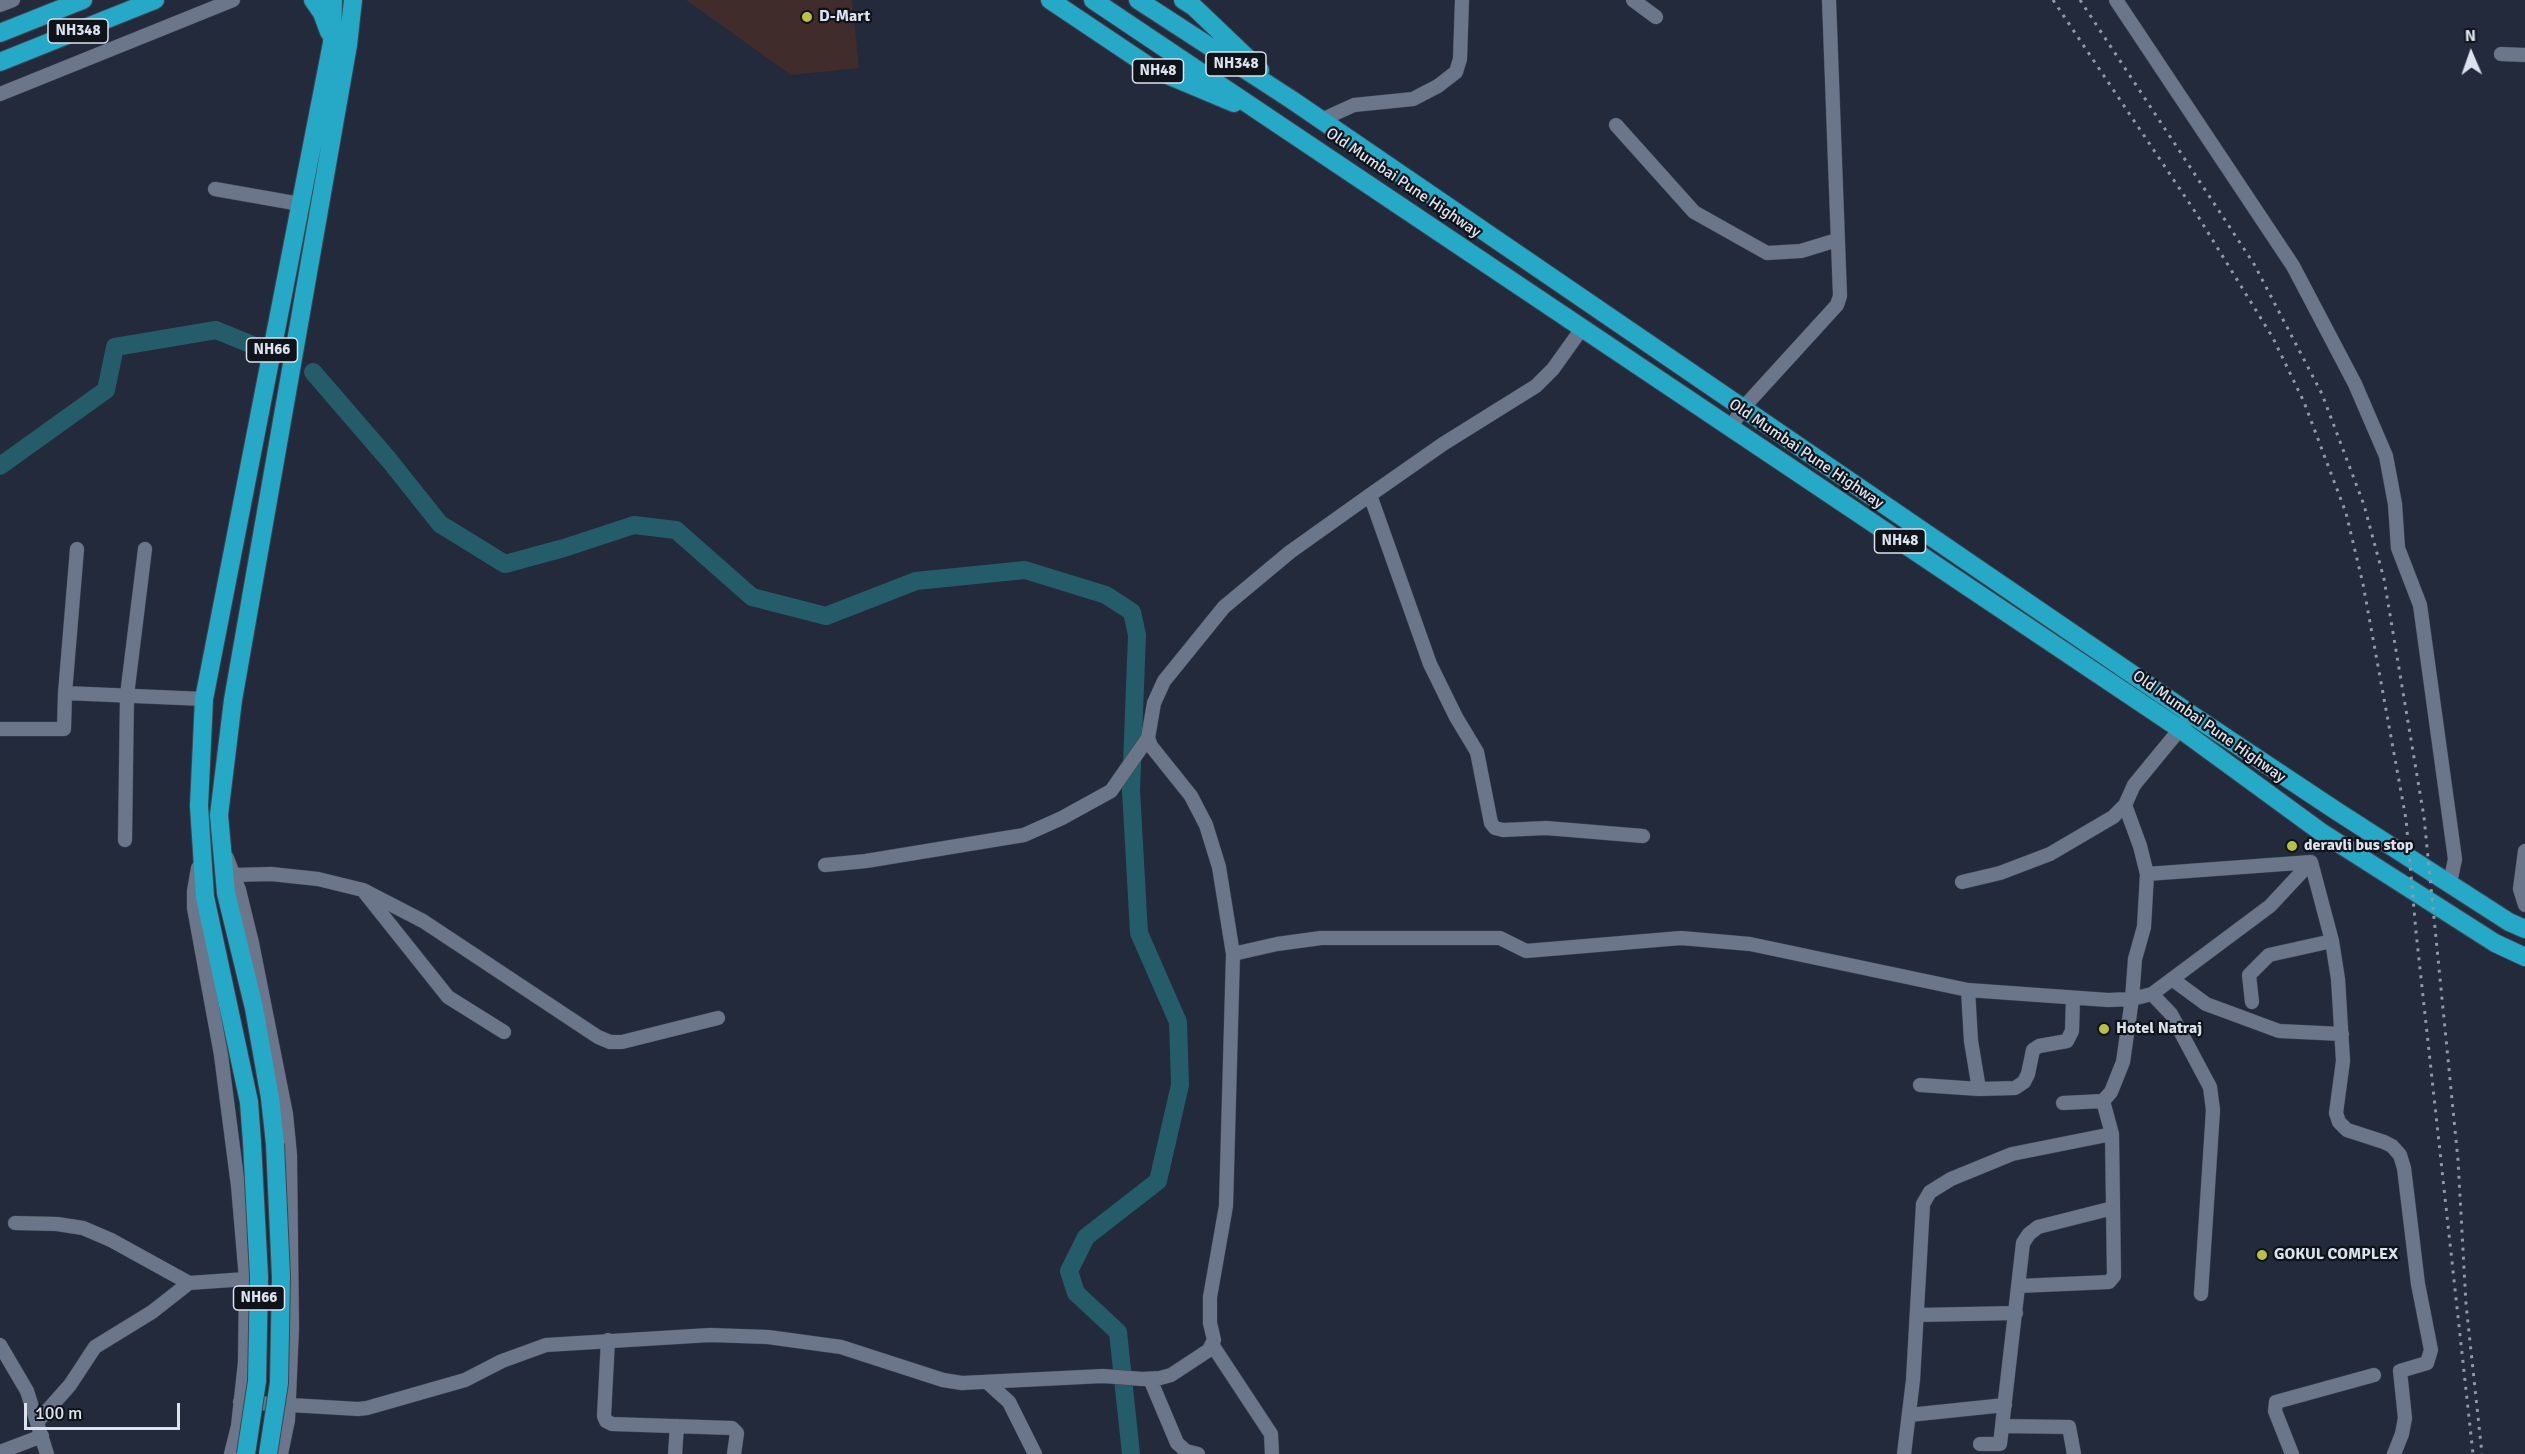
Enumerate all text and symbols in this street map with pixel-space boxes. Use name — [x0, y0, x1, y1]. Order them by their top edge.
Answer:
place label: D-Mart — [819, 7, 870, 27]
marker: D-Mart — [800, 10, 814, 24]
road number: NH348 — [48, 19, 108, 43]
north arrow — [2441, 24, 2501, 84]
text: N — [2464, 26, 2476, 46]
road number: NH348 — [1206, 52, 1266, 76]
road number: NH48 — [1132, 59, 1184, 83]
street label: Old Mumbai Pune Highway — [1322, 124, 1484, 242]
road number: NH66 — [246, 338, 298, 362]
street label: Old Mumbai Pune Highway — [1725, 395, 1887, 513]
road number: NH48 — [1874, 529, 1926, 553]
street label: Old Mumbai Pune Highway — [2129, 667, 2289, 787]
place label: deravli bus stop — [2304, 836, 2413, 856]
marker: deravli bus stop — [2285, 839, 2299, 853]
place label: Hotel Natraj — [2116, 1019, 2202, 1039]
marker: Hotel Natraj — [2097, 1022, 2111, 1036]
place label: GOKUL COMPLEX — [2274, 1245, 2398, 1265]
marker: GOKUL COMPLEX — [2255, 1248, 2269, 1262]
road number: NH66 — [234, 1286, 284, 1310]
scale bar — [27, 1391, 183, 1429]
text: 100 m — [35, 1402, 82, 1424]

